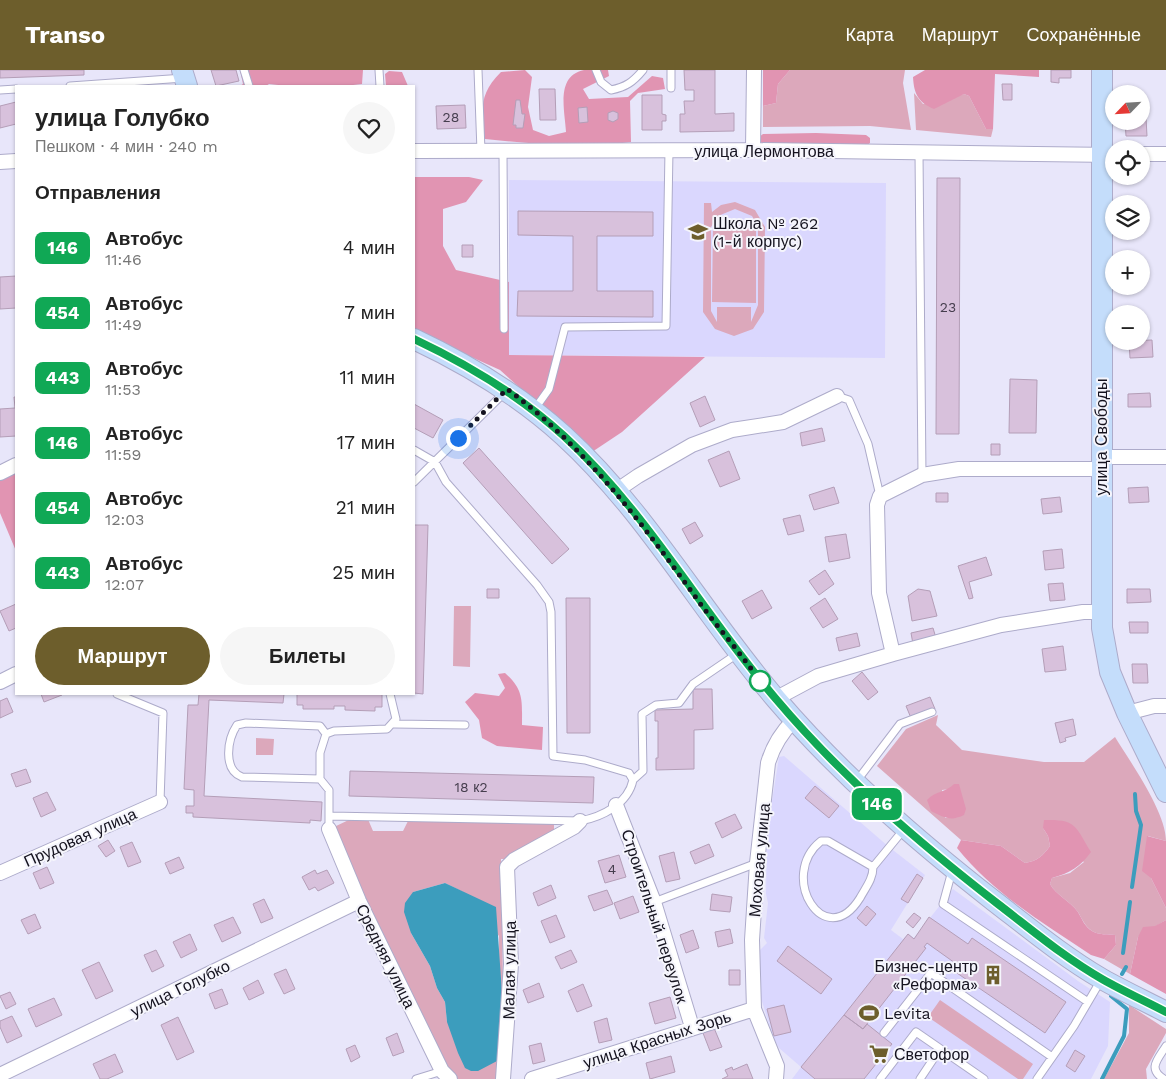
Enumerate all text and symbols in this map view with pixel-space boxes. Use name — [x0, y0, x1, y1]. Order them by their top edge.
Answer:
text: Transo — [25, 21, 105, 49]
text: Карта — [846, 24, 894, 45]
text: Маршрут — [922, 24, 998, 45]
text: Сохранённые — [1026, 24, 1141, 45]
north arrow — [1105, 85, 1150, 130]
map controls — [1105, 85, 1150, 350]
button: heart — [343, 102, 395, 154]
text: улица Голубко — [35, 104, 210, 132]
house number: 28 — [443, 109, 459, 125]
text: Пешком · 4 мин · 240 m — [35, 137, 218, 156]
button: locate — [1105, 140, 1150, 185]
street label: улица Лермонтова — [694, 142, 834, 161]
text: Отправления — [35, 181, 161, 204]
button: layers — [1105, 195, 1150, 240]
place label: Школа № 262 (1-й корпус) — [713, 214, 818, 251]
school or university icon: Школа № 262 (1-й корпус) — [687, 221, 709, 243]
text: Автобус — [105, 227, 183, 250]
text: 4 мин — [343, 236, 395, 259]
text: 146 — [47, 237, 78, 258]
text: 11:46 — [105, 250, 142, 269]
button: + — [1105, 250, 1150, 295]
text: Автобус — [105, 292, 183, 315]
house number: 23 — [940, 299, 956, 315]
text: 7 мин — [344, 301, 395, 324]
text: 454 — [46, 302, 79, 323]
button: − — [1105, 305, 1150, 350]
text: 11:49 — [105, 315, 142, 334]
text: Автобус — [105, 357, 183, 380]
text: 11 мин — [340, 366, 395, 389]
text: 443 — [46, 367, 79, 388]
street label: улица Свободы — [1092, 379, 1111, 495]
text: 11:53 — [105, 380, 141, 399]
text: Автобус — [105, 422, 183, 445]
your location — [446, 426, 471, 451]
text: 17 мин — [337, 431, 395, 454]
text: 146 — [47, 432, 78, 453]
text: 11:59 — [105, 445, 141, 464]
text: Автобус — [105, 487, 183, 510]
text: 21 мин — [336, 496, 395, 519]
text: 454 — [46, 497, 79, 518]
text: 12:03 — [105, 510, 144, 529]
text: Автобус — [105, 552, 183, 575]
text: 25 мин — [332, 561, 395, 584]
text: 443 — [46, 562, 79, 583]
text: 12:07 — [105, 575, 144, 594]
button: Маршрут — [35, 627, 210, 685]
button: Билеты — [220, 627, 395, 685]
unlabelled marker — [749, 670, 771, 692]
house number: 18 к2 — [454, 779, 488, 795]
line badge: 146 — [848, 788, 906, 820]
text: 146 — [862, 793, 892, 814]
street label: Моховая улица — [745, 802, 774, 918]
street label: Прудовая улица — [21, 804, 140, 871]
street label: Строительный переулок — [617, 827, 692, 1006]
house number: 4 — [608, 861, 616, 877]
street label: Средняя улица — [352, 901, 419, 1012]
street label: Малая улица — [499, 920, 520, 1020]
street label: улица Голубко — [127, 956, 233, 1021]
place label: Бизнес-центр «Реформа» — [874, 957, 978, 994]
building icon: Бизнес-центр «Реформа» — [982, 964, 1004, 986]
sports icon: Levita — [858, 1002, 880, 1024]
place label: Levita — [884, 1004, 931, 1023]
street label: улица Красных Зорь — [581, 1007, 733, 1072]
supermarket icon: Светофор — [868, 1043, 890, 1065]
place label: Светофор — [894, 1045, 969, 1064]

